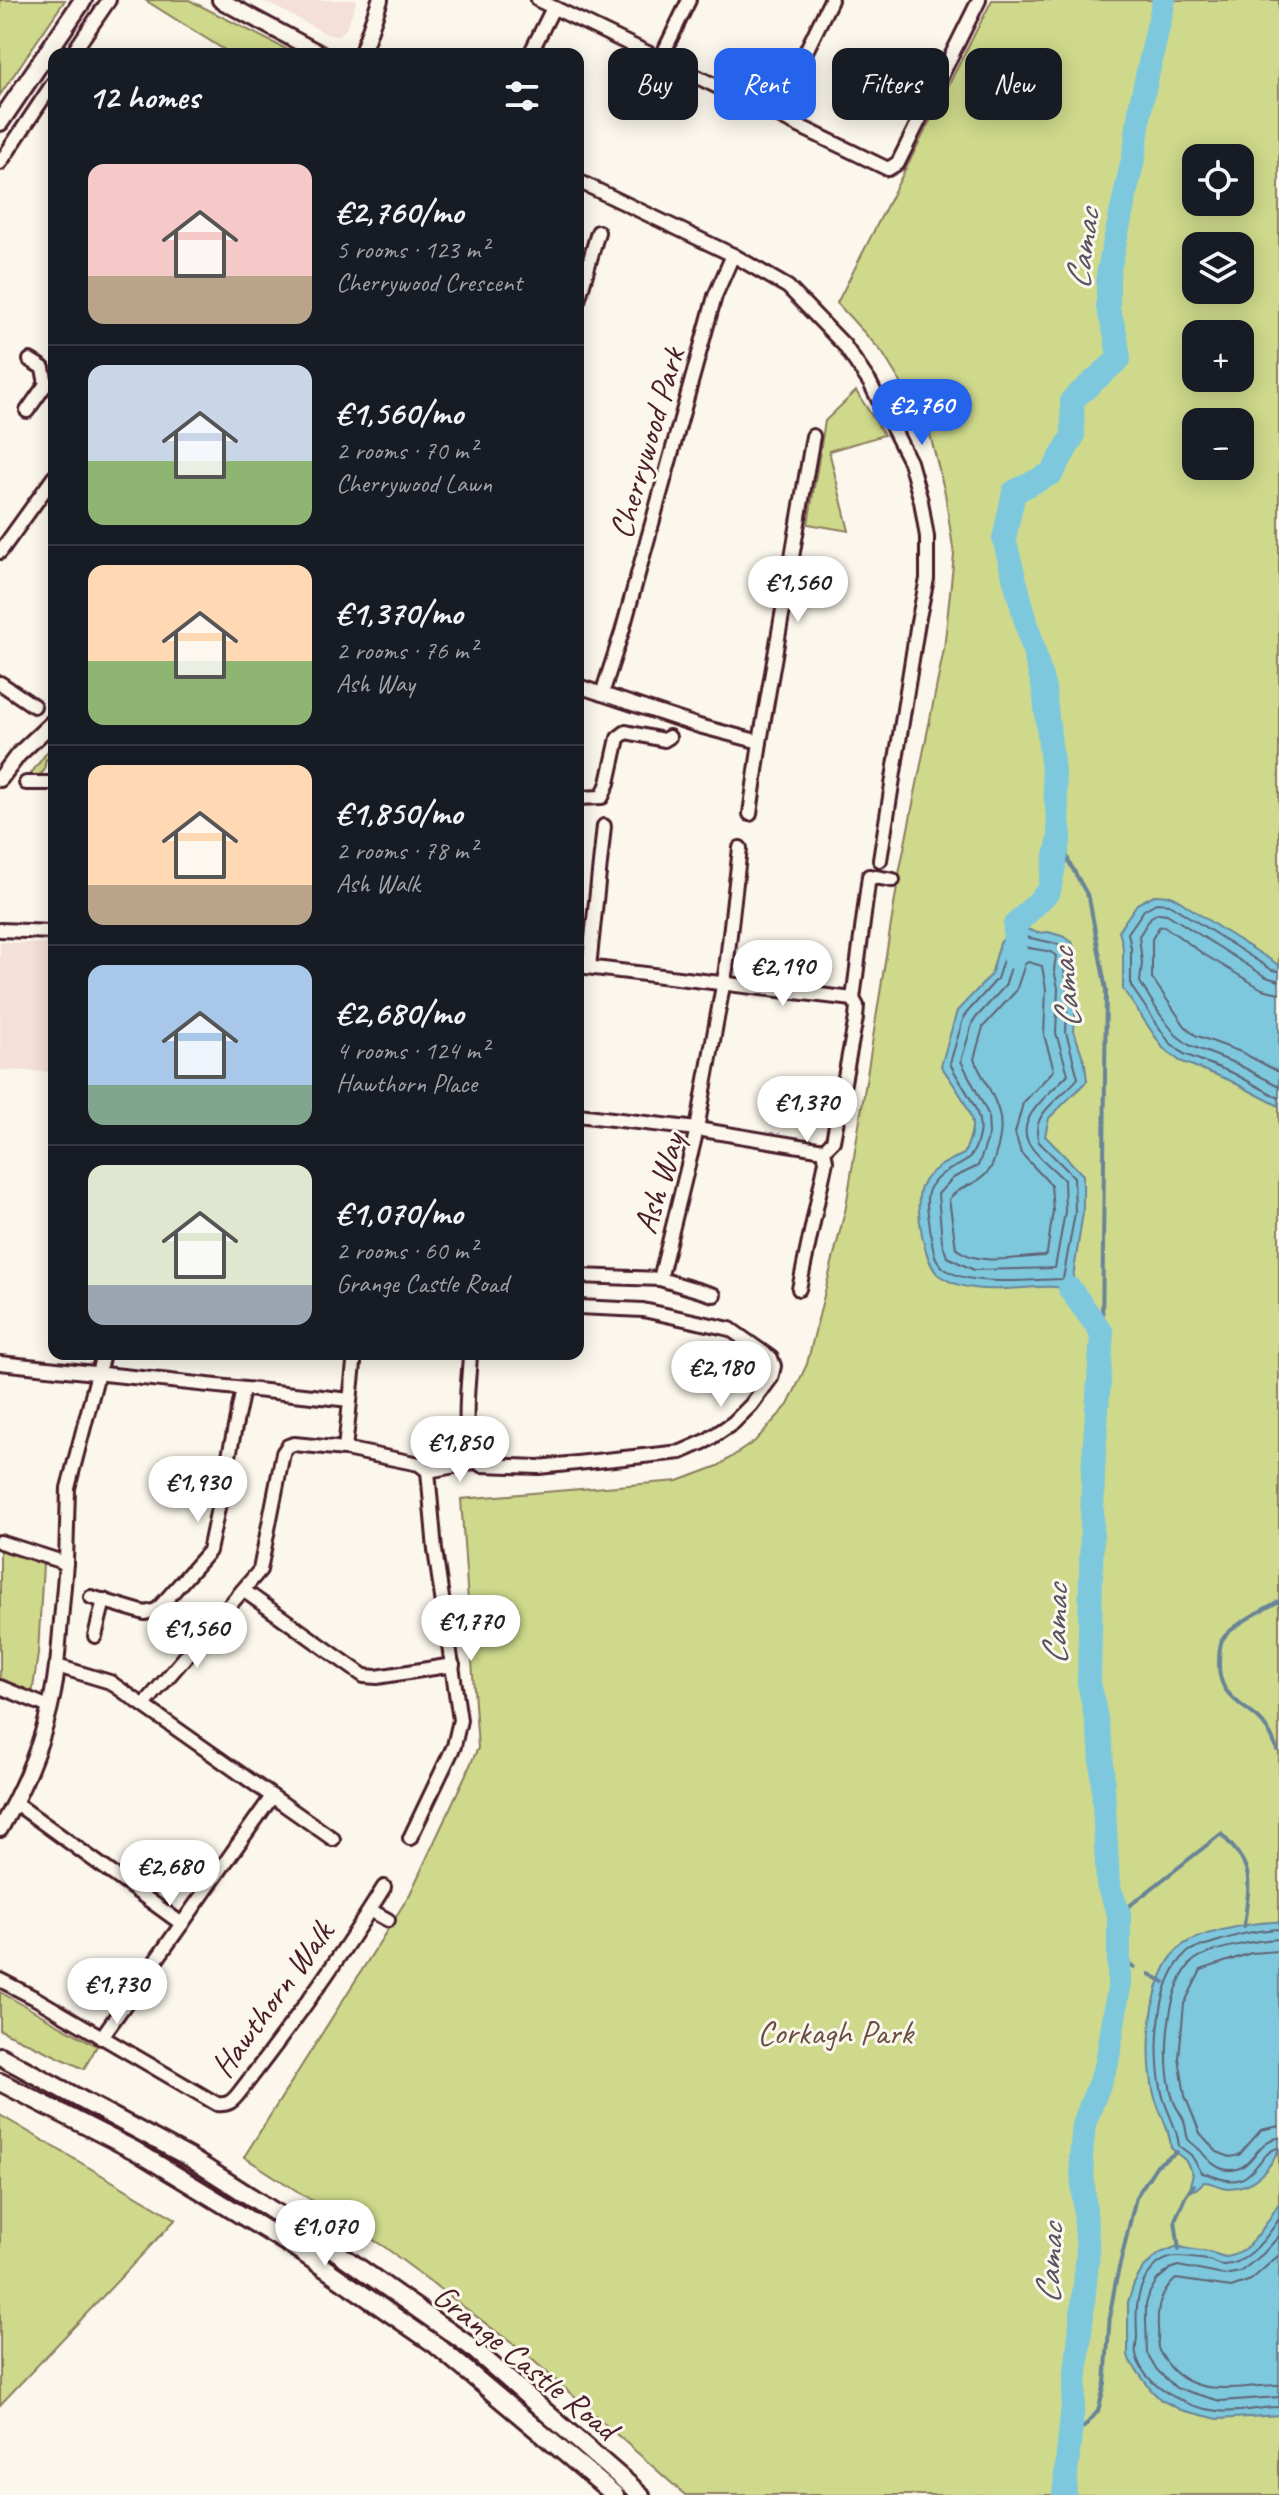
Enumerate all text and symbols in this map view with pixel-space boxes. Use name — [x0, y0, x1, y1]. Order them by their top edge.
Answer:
chip: Buy — [608, 48, 698, 120]
chip: Rent — [714, 48, 816, 120]
chip: Filters — [832, 48, 949, 120]
chip: New — [965, 48, 1062, 120]
icon: filters — [500, 74, 544, 118]
text: 12 homes — [88, 75, 199, 118]
map controls — [1182, 144, 1254, 480]
button: locate — [1182, 144, 1254, 216]
text: €2,760/mo — [336, 190, 463, 233]
icon: home — [152, 196, 248, 292]
water label: Camac — [1054, 202, 1111, 292]
button: layers — [1182, 232, 1254, 304]
text: 5 rooms · 123 m² — [336, 233, 488, 266]
text: Cherrywood Crescent — [336, 266, 522, 299]
button: + — [1182, 320, 1254, 392]
street label: Cherrywood Park — [599, 340, 695, 543]
pin: €2,760 — [857, 379, 987, 447]
text: €2,760 — [890, 388, 954, 421]
text: €1,560/mo — [336, 391, 463, 434]
icon: home — [152, 397, 248, 493]
button: − — [1182, 408, 1254, 480]
text: 2 rooms · 70 m² — [336, 434, 477, 467]
text: Cherrywood Lawn — [336, 467, 492, 500]
pin: €1,560 — [733, 556, 863, 624]
text: €1,560 — [766, 565, 830, 598]
text: €1,370/mo — [336, 591, 463, 634]
icon: home — [152, 597, 248, 693]
text: 2 rooms · 76 m² — [336, 634, 477, 667]
text: Ash Way — [336, 667, 415, 700]
text: €1,850/mo — [336, 791, 462, 834]
icon: home — [152, 797, 248, 893]
text: 2 rooms · 78 m² — [336, 834, 477, 867]
text: Ash Walk — [336, 867, 420, 900]
pin: €2,190 — [718, 940, 848, 1008]
water label: Camac — [1038, 943, 1091, 1031]
text: €2,190 — [751, 949, 815, 982]
text: €2,680/mo — [336, 991, 464, 1034]
icon: home — [152, 997, 248, 1093]
text: 4 rooms · 124 m² — [336, 1034, 488, 1067]
text: Hawthorn Place — [336, 1067, 477, 1100]
pin: €1,370 — [742, 1076, 872, 1144]
text: €1,370 — [775, 1085, 839, 1118]
street label: Ash Way — [623, 1124, 695, 1239]
text: €1,070/mo — [336, 1191, 463, 1234]
icon: home — [152, 1197, 248, 1293]
text: 2 rooms · 60 m² — [336, 1234, 477, 1267]
text: Grange Castle Road — [336, 1267, 508, 1300]
pin: €2,180 — [656, 1341, 786, 1409]
text: €2,180 — [689, 1350, 753, 1383]
pin: €1,850 — [395, 1416, 525, 1484]
text: €1,850 — [428, 1425, 492, 1458]
pin: €1,930 — [133, 1456, 263, 1524]
text: €1,930 — [166, 1465, 230, 1498]
water label: Camac — [1031, 1580, 1079, 1665]
pin: €1,770 — [406, 1595, 536, 1663]
pin: €1,560 — [132, 1602, 262, 1670]
text: €1,770 — [439, 1604, 503, 1637]
text: €1,560 — [165, 1611, 229, 1644]
pin: €2,680 — [105, 1840, 235, 1908]
text: €2,680 — [138, 1849, 202, 1882]
street label: Hawthorn Walk — [200, 1911, 344, 2086]
pin: €1,730 — [52, 1958, 182, 2026]
text: €1,730 — [85, 1967, 149, 2000]
park label: Corkagh Park — [757, 2011, 915, 2054]
pin: €1,070 — [260, 2200, 390, 2268]
text: €1,070 — [293, 2209, 357, 2242]
water label: Camac — [1024, 2219, 1074, 2305]
street label: Grange Castle Road — [425, 2274, 630, 2452]

